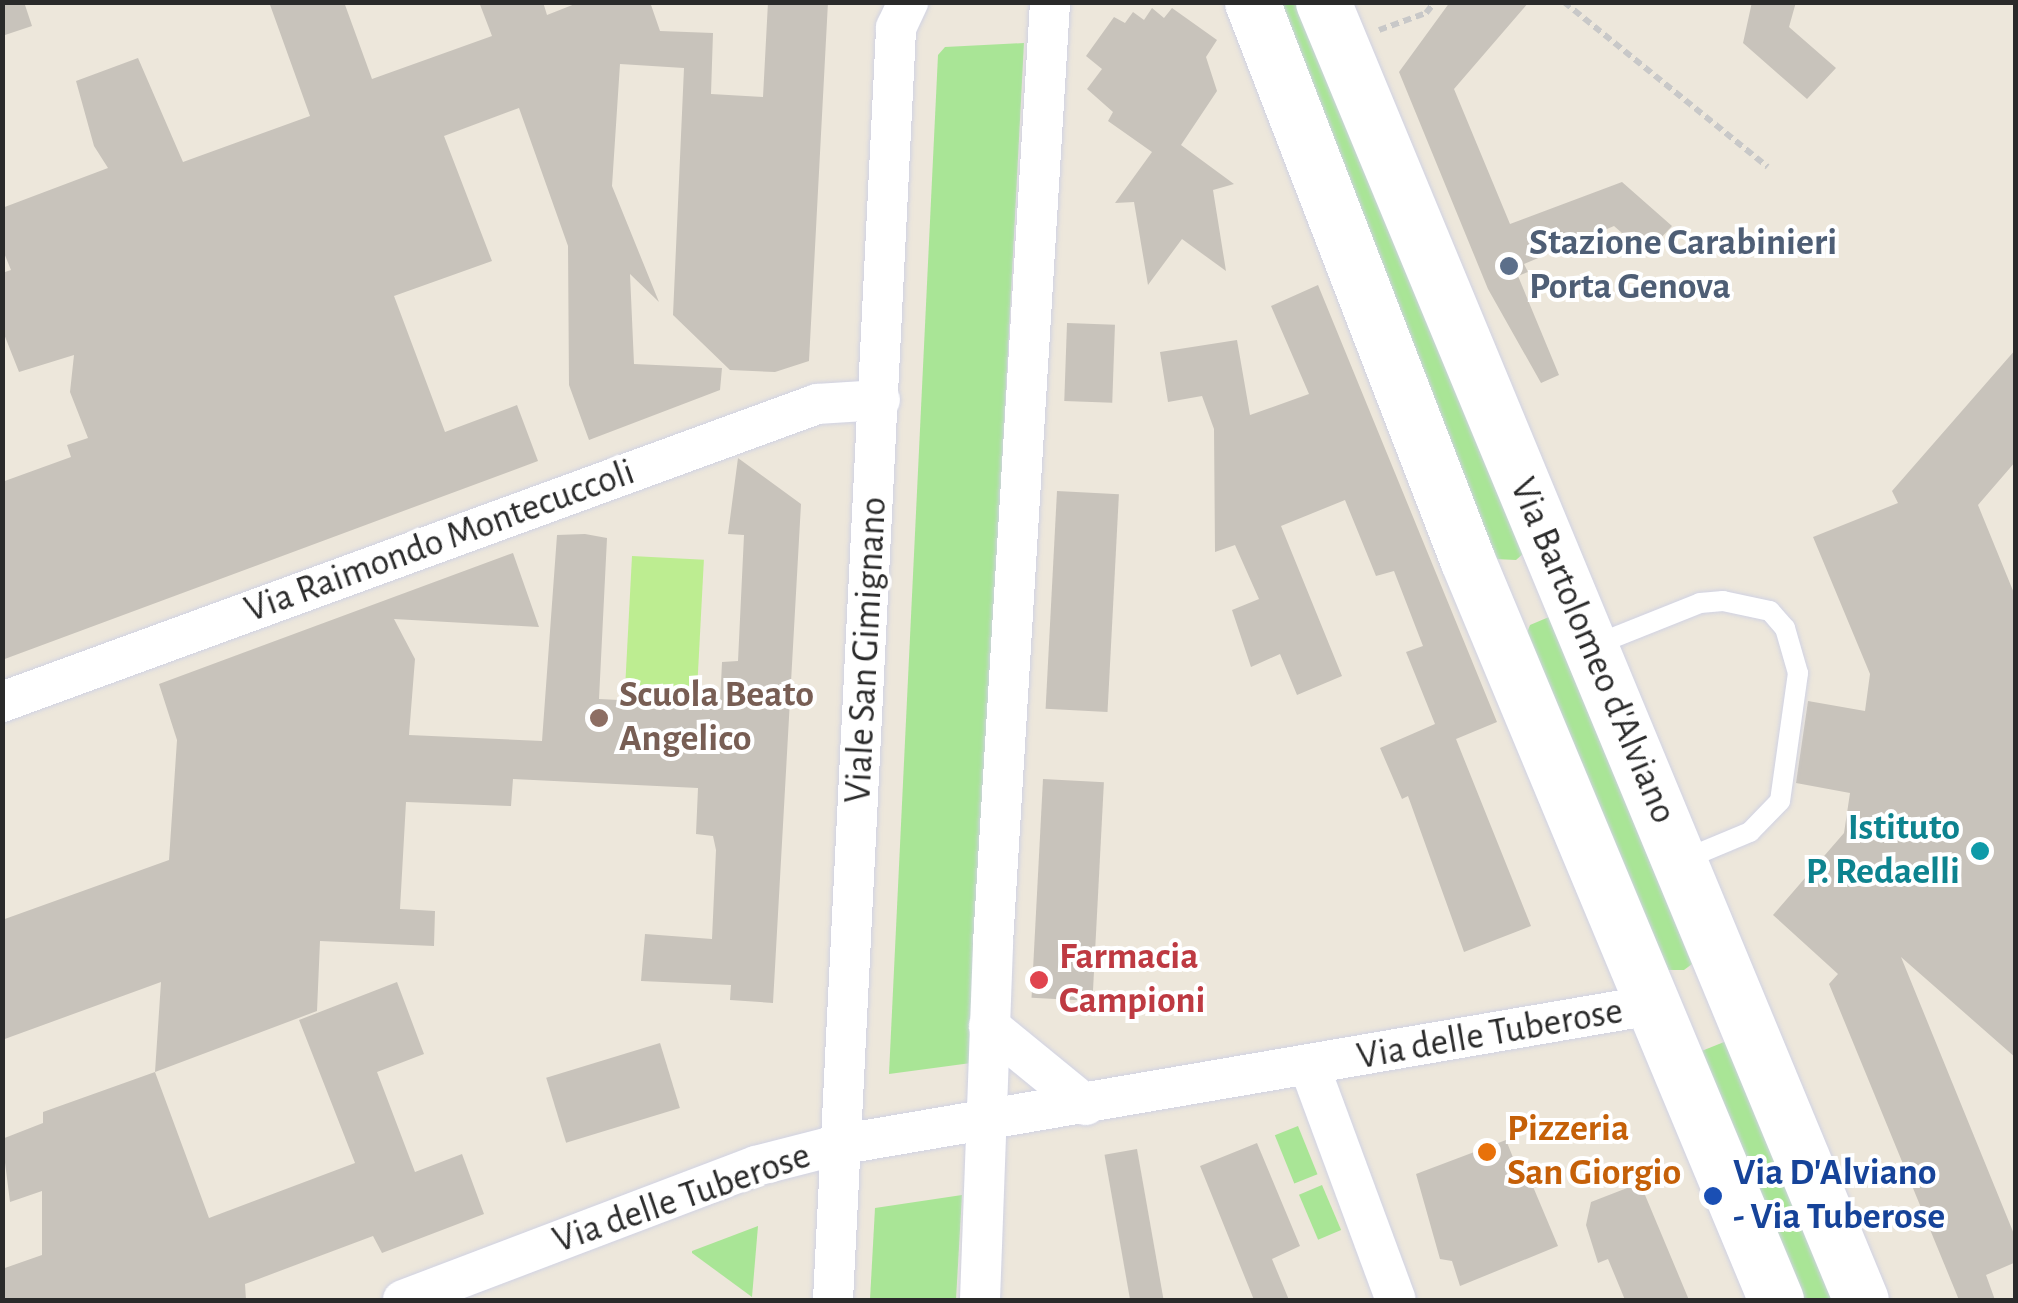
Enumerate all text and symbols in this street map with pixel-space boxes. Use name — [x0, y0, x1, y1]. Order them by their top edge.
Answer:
place label: Stazione Carabinieri Porta Genova — [1529, 221, 1837, 310]
marker: Stazione Carabinieri Porta Genova — [1498, 255, 1520, 277]
street label: Via Raimondo Montecuccoli — [239, 450, 641, 634]
street label: Via Bartolomeo d'Alviano — [1499, 471, 1685, 831]
street label: Viale San Gimignano — [836, 496, 898, 804]
place label: Scuola Beato Angelico — [619, 673, 814, 762]
marker: Scuola Beato Angelico — [588, 707, 610, 729]
place label: Istituto P. Redaelli — [1806, 806, 1960, 896]
marker: Istituto P. Redaelli — [1969, 840, 1991, 862]
place label: Farmacia Campioni — [1059, 935, 1206, 1024]
marker: Farmacia Campioni — [1028, 969, 1050, 991]
street label: Via delle Tuberose — [1354, 989, 1626, 1081]
place label: Pizzeria San Giorgio — [1507, 1107, 1681, 1196]
street label: Via delle Tuberose — [547, 1134, 817, 1264]
marker: Pizzeria San Giorgio — [1476, 1141, 1498, 1163]
place label: Via D'Alviano - Via Tuberose — [1733, 1151, 1945, 1240]
marker: Via D'Alviano - Via Tuberose — [1702, 1185, 1724, 1207]

